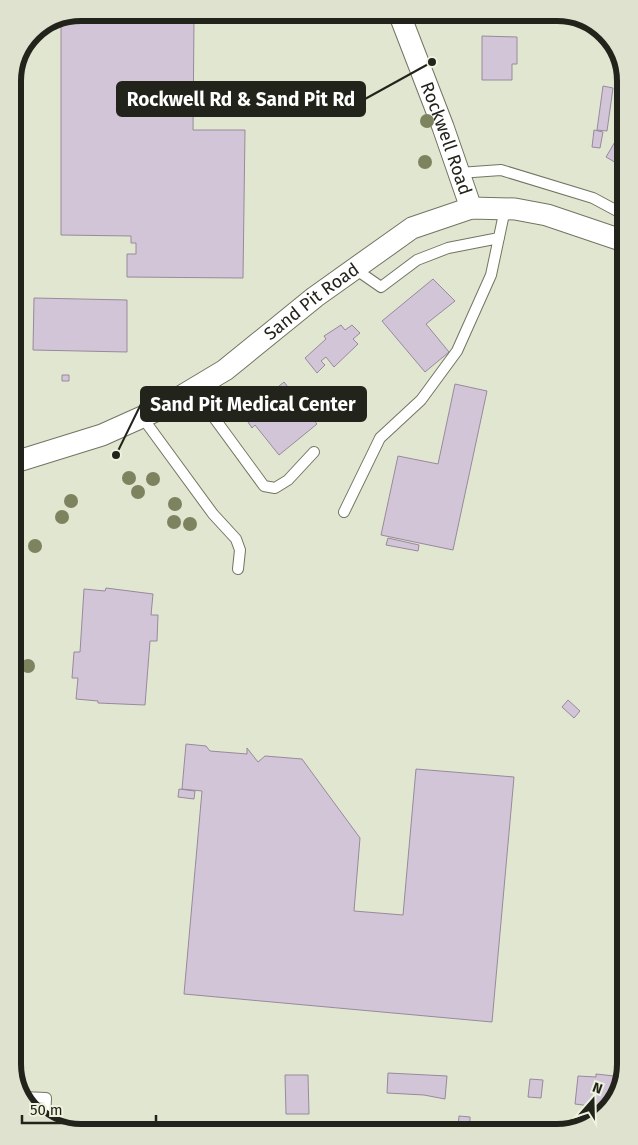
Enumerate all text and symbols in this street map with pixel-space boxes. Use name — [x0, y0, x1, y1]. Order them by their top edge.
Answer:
street label: Rockwell Road — [416, 79, 477, 198]
callout: Rockwell Rd & Sand Pit Rd — [117, 82, 365, 116]
text: Rockwell Rd & Sand Pit Rd — [127, 88, 355, 111]
street label: Sand Pit Road — [260, 258, 364, 345]
callout: Sand Pit Medical Center — [141, 387, 366, 421]
text: Sand Pit Medical Center — [150, 393, 356, 416]
north arrow — [568, 1075, 618, 1125]
text: N — [590, 1079, 605, 1098]
scale bar — [22, 1092, 156, 1124]
text: 50 m — [30, 1101, 63, 1119]

